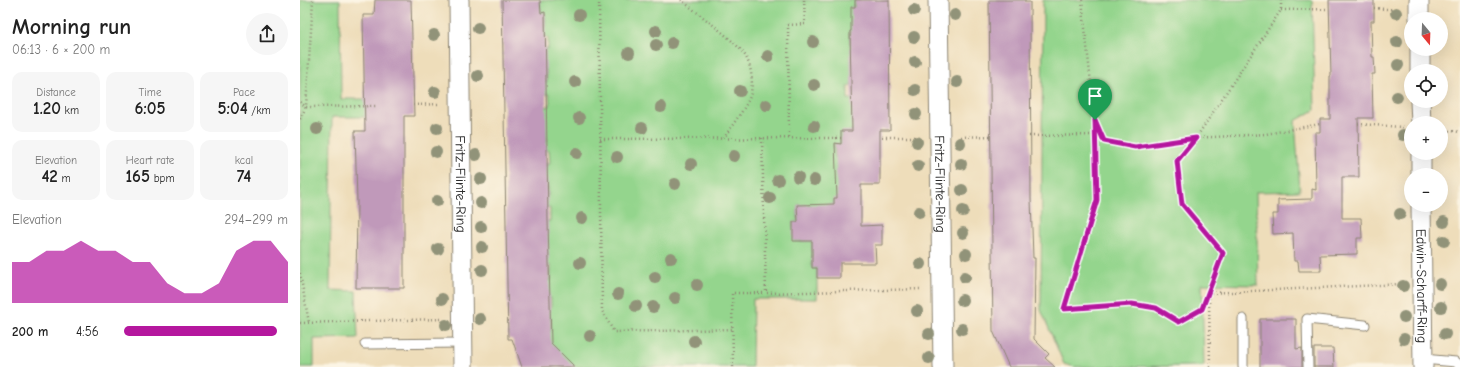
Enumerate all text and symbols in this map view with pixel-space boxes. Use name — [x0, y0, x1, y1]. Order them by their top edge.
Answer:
north arrow — [1404, 12, 1448, 56]
map controls — [1404, 12, 1448, 212]
button: share — [246, 13, 288, 55]
text: Morning run — [12, 14, 131, 40]
text: 06:13 · 6 × 200 m — [12, 42, 110, 57]
button: locate — [1404, 64, 1448, 108]
pin — [1078, 79, 1112, 120]
icon: arrive — [1084, 85, 1106, 107]
text: Distance — [36, 86, 76, 99]
text: Time — [139, 86, 161, 99]
text: Pace — [233, 86, 255, 99]
text: 1.20 — [33, 99, 61, 118]
text: 6:05 — [134, 99, 166, 118]
text: 5:04 — [217, 99, 248, 118]
text: km — [61, 104, 79, 117]
text: /km — [248, 104, 271, 117]
button: + — [1404, 116, 1448, 160]
street label: Fritz-Flinte-Ring — [451, 135, 470, 233]
street label: Fritz-Flinte-Ring — [931, 135, 949, 233]
text: Elevation — [35, 154, 77, 167]
text: Heart rate — [126, 154, 174, 167]
text: kcal — [235, 154, 253, 167]
text: 42 — [41, 167, 58, 186]
text: 165 — [125, 167, 150, 186]
text: 74 — [237, 167, 251, 186]
button: − — [1404, 168, 1448, 212]
text: m — [58, 172, 71, 185]
text: bpm — [150, 172, 175, 185]
text: Elevation — [12, 212, 62, 227]
text: 294–299 m — [225, 212, 288, 227]
street label: Edwin-Scharff-Ring — [1412, 228, 1431, 344]
text: 200 m — [12, 324, 48, 339]
text: 4:56 — [76, 324, 99, 339]

